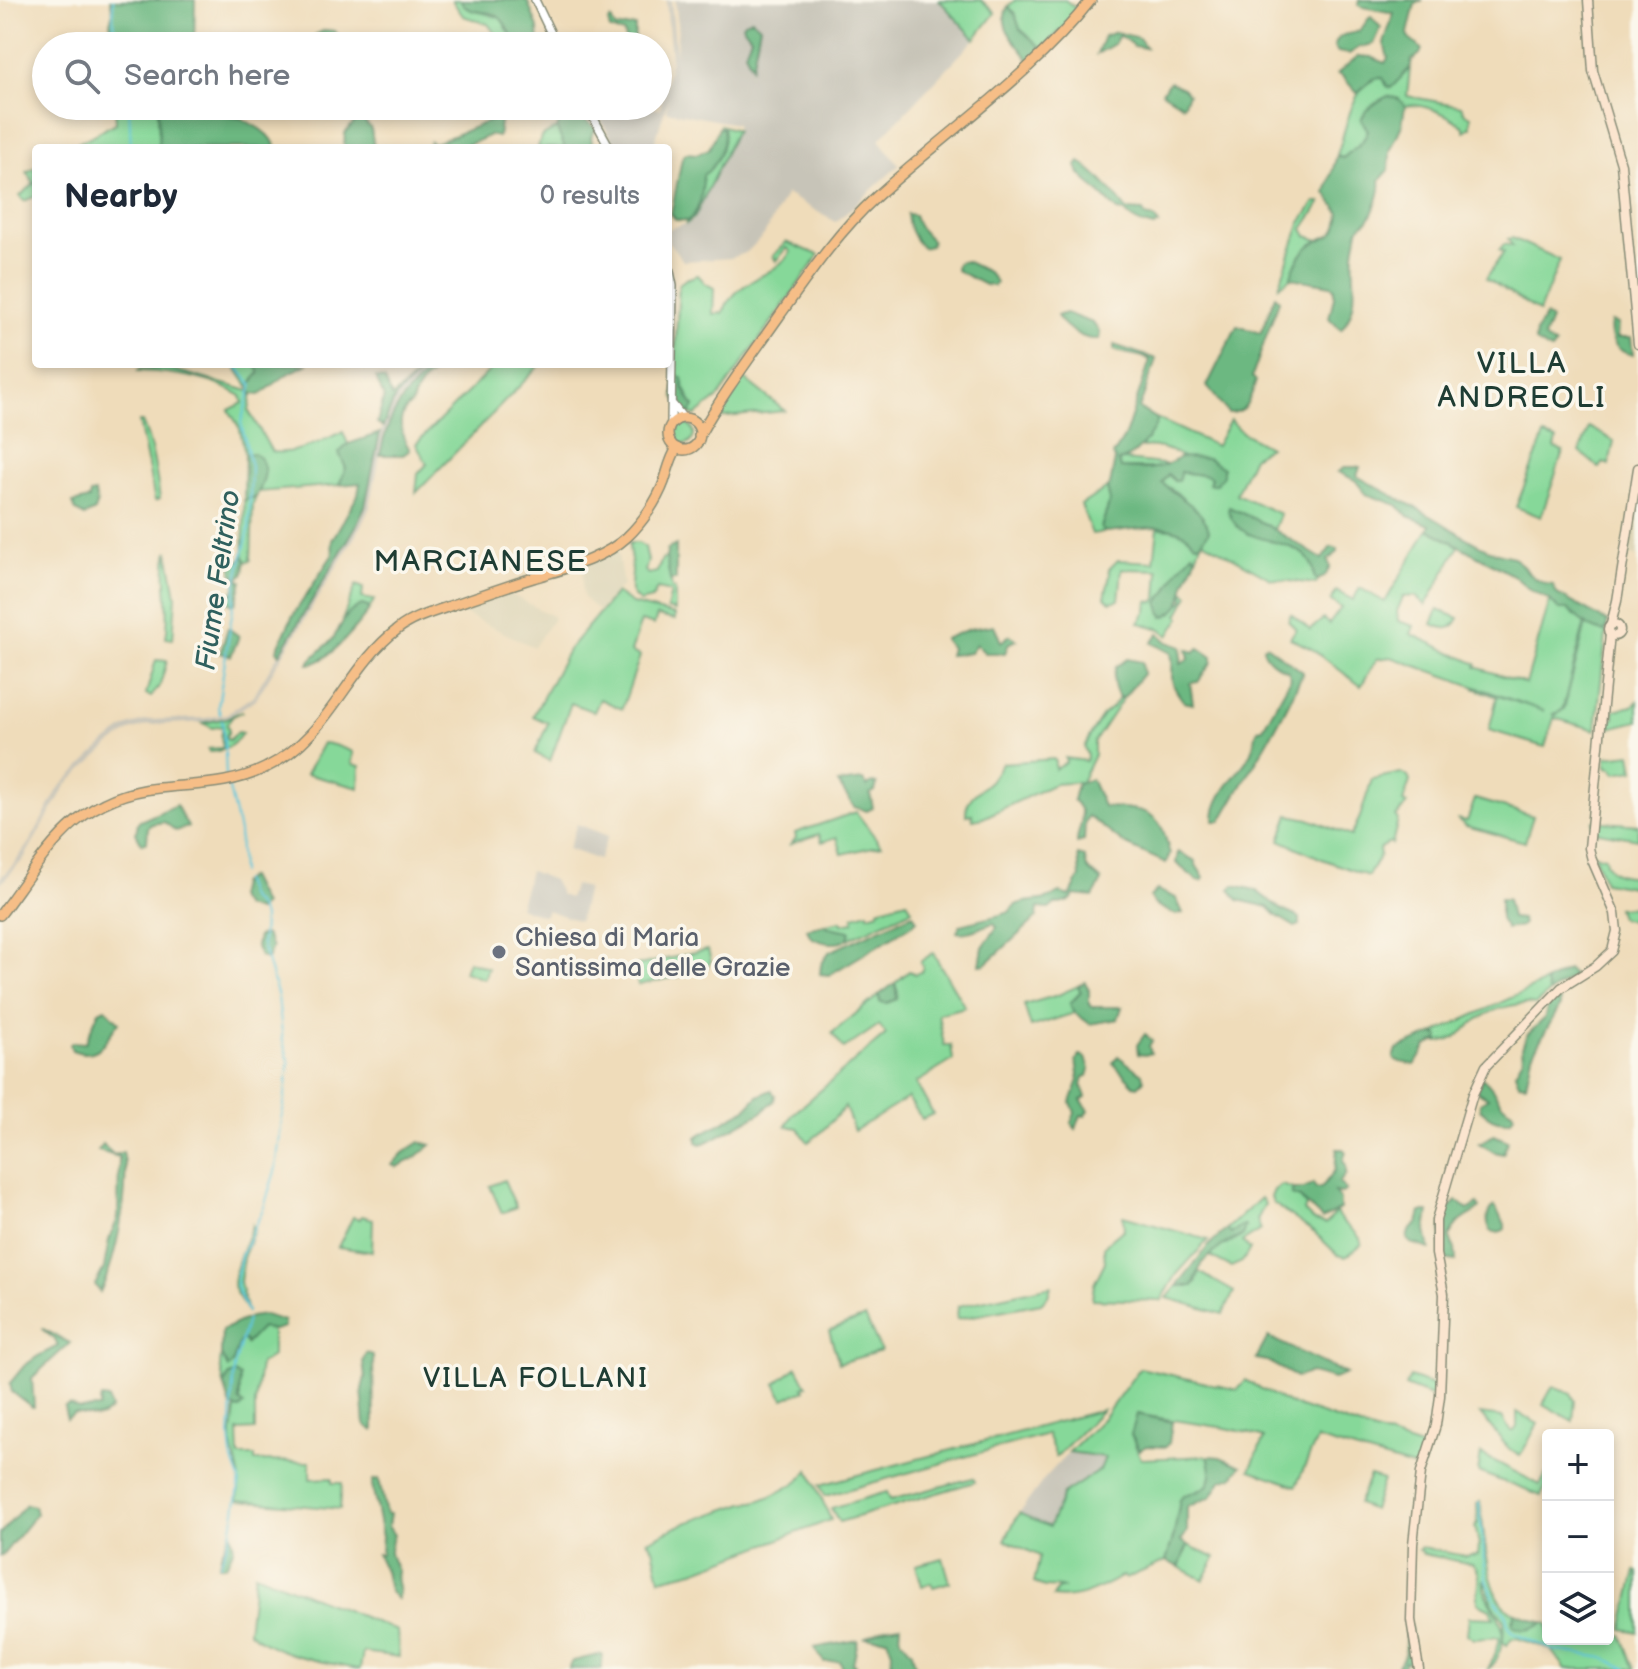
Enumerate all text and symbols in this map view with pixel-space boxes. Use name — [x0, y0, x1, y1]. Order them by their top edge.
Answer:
search box — [32, 32, 672, 120]
icon: search — [60, 54, 104, 98]
text: Search here — [124, 58, 290, 94]
text: Nearby — [64, 176, 178, 217]
text: 0 results — [540, 181, 640, 212]
district label: VILLA ANDREOLI — [1438, 346, 1606, 416]
water label: Fiume Feltrino — [190, 488, 247, 672]
district label: MARCIANESE — [374, 544, 588, 580]
place label: Chiesa di Maria Santissima delle Grazie — [515, 923, 790, 984]
marker: Chiesa di Maria Santissima delle Grazie — [490, 943, 508, 961]
district label: VILLA FOLLANI — [423, 1362, 649, 1395]
map controls — [1542, 1429, 1614, 1645]
button: + — [1542, 1429, 1614, 1501]
button: − — [1542, 1501, 1614, 1573]
button: layers — [1542, 1573, 1614, 1645]

